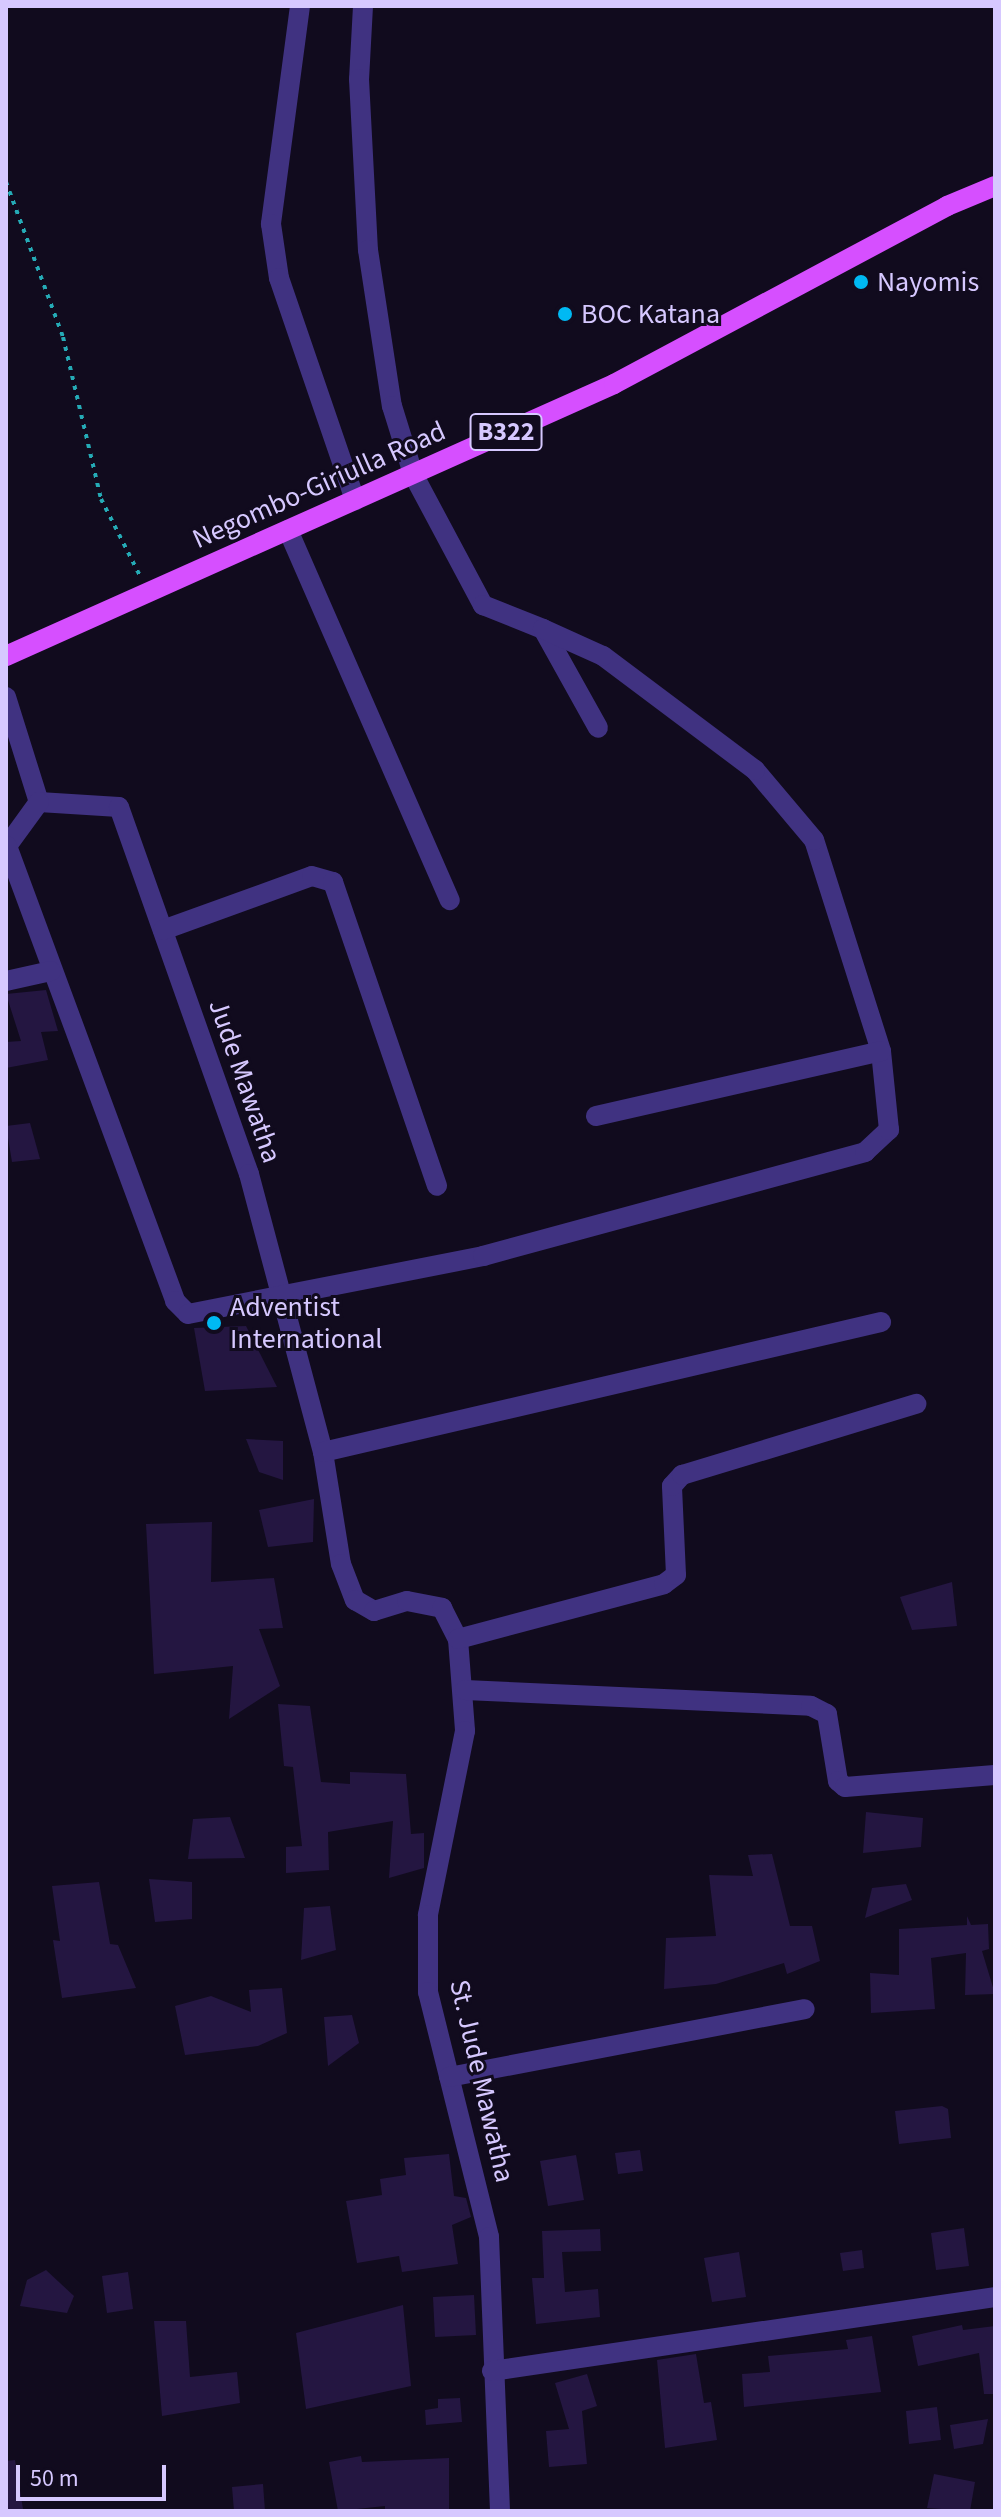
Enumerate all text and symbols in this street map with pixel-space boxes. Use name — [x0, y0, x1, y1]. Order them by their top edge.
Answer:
place label: Nayomis — [877, 265, 979, 299]
marker: Nayomis — [852, 273, 870, 291]
place label: BOC Katana — [581, 297, 720, 331]
marker: BOC Katana — [556, 305, 574, 323]
road number: B322 — [468, 410, 544, 454]
street label: Negombo-Giriulla Road — [187, 414, 451, 556]
street label: Jude Mawatha — [201, 995, 289, 1167]
place label: Adventist International — [230, 1290, 383, 1356]
marker: Adventist International — [205, 1314, 223, 1332]
street label: St. Jude Mawatha — [442, 1976, 522, 2186]
scale bar — [20, 2449, 170, 2499]
text: 50 m — [30, 2461, 79, 2496]

